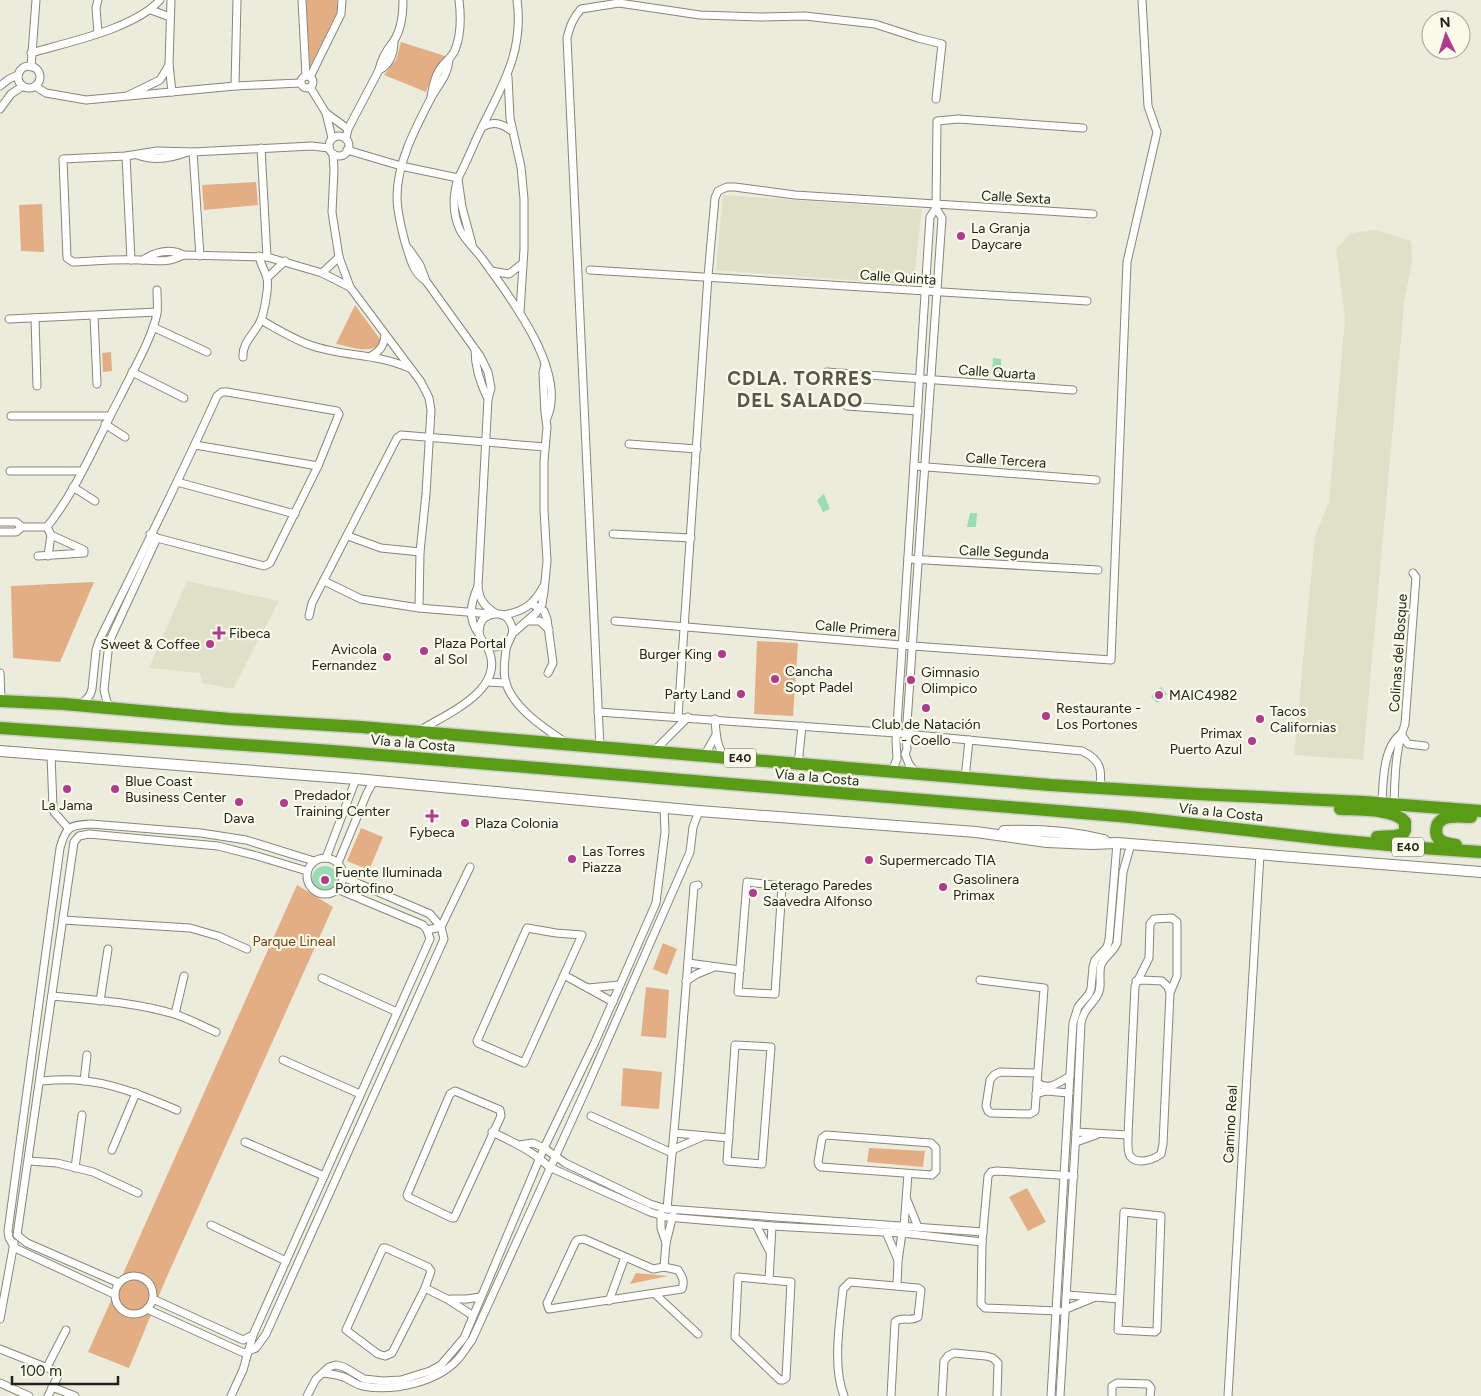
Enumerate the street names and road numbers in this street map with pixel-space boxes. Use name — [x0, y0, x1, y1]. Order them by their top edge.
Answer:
street label: Calle Sexta — [981, 187, 1051, 208]
street label: Calle Quinta — [859, 266, 937, 289]
street label: Calle Quarta — [958, 361, 1036, 384]
street label: Calle Tercera — [965, 449, 1047, 472]
street label: Calle Segunda — [959, 542, 1049, 563]
street label: Colinas del Bosque — [1386, 593, 1411, 713]
street label: Calle Primera — [814, 616, 898, 641]
street label: Vía a la Costa — [370, 731, 456, 756]
road number: E40 — [724, 748, 756, 768]
street label: Vía a la Costa — [774, 765, 860, 790]
street label: Vía a la Costa — [1178, 800, 1264, 825]
road number: E40 — [1392, 838, 1424, 856]
street label: Camino Real — [1220, 1084, 1241, 1164]

